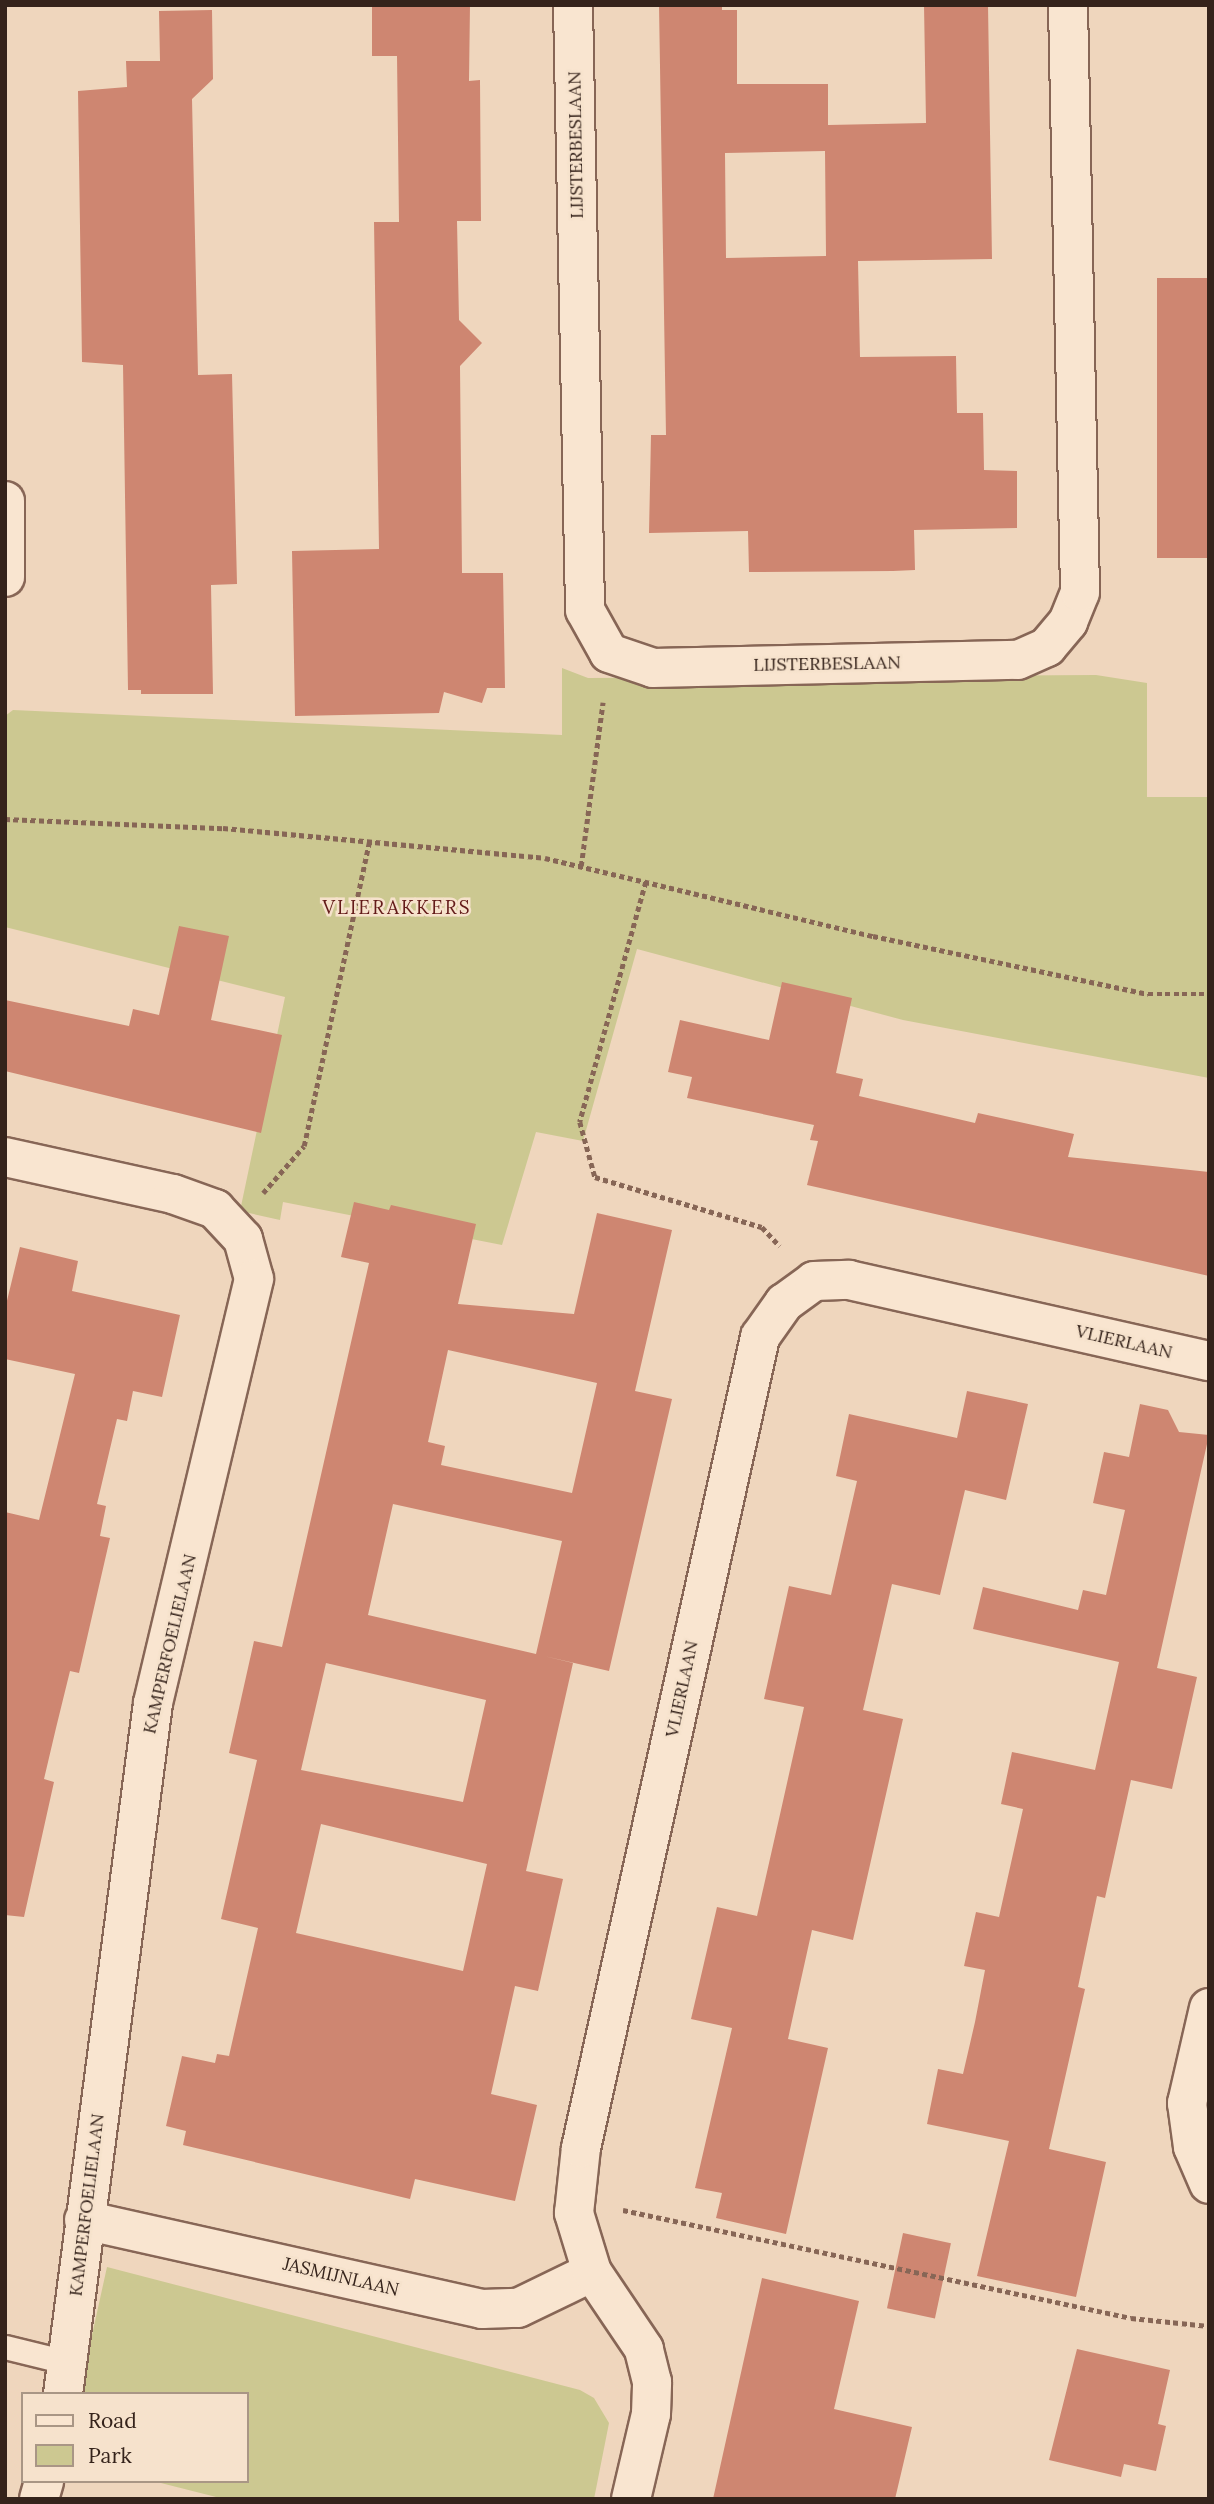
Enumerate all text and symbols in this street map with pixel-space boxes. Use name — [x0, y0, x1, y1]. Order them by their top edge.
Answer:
street label: LIJSTERBESLAAN — [564, 71, 588, 219]
street label: LIJSTERBESLAAN — [753, 652, 901, 676]
district label: VLIERAKKERS — [324, 897, 470, 919]
street label: VLIERLAAN — [1074, 1320, 1174, 1364]
street label: KAMPERFOELIELAAN — [139, 1552, 201, 1736]
street label: VLIERLAAN — [661, 1639, 703, 1739]
street label: KAMPERFOELIELAAN — [65, 2112, 109, 2298]
street label: JASMIJNLAAN — [281, 2253, 401, 2301]
legend — [21, 2392, 248, 2483]
text: Road — [88, 2407, 137, 2434]
text: Park — [88, 2442, 132, 2469]

